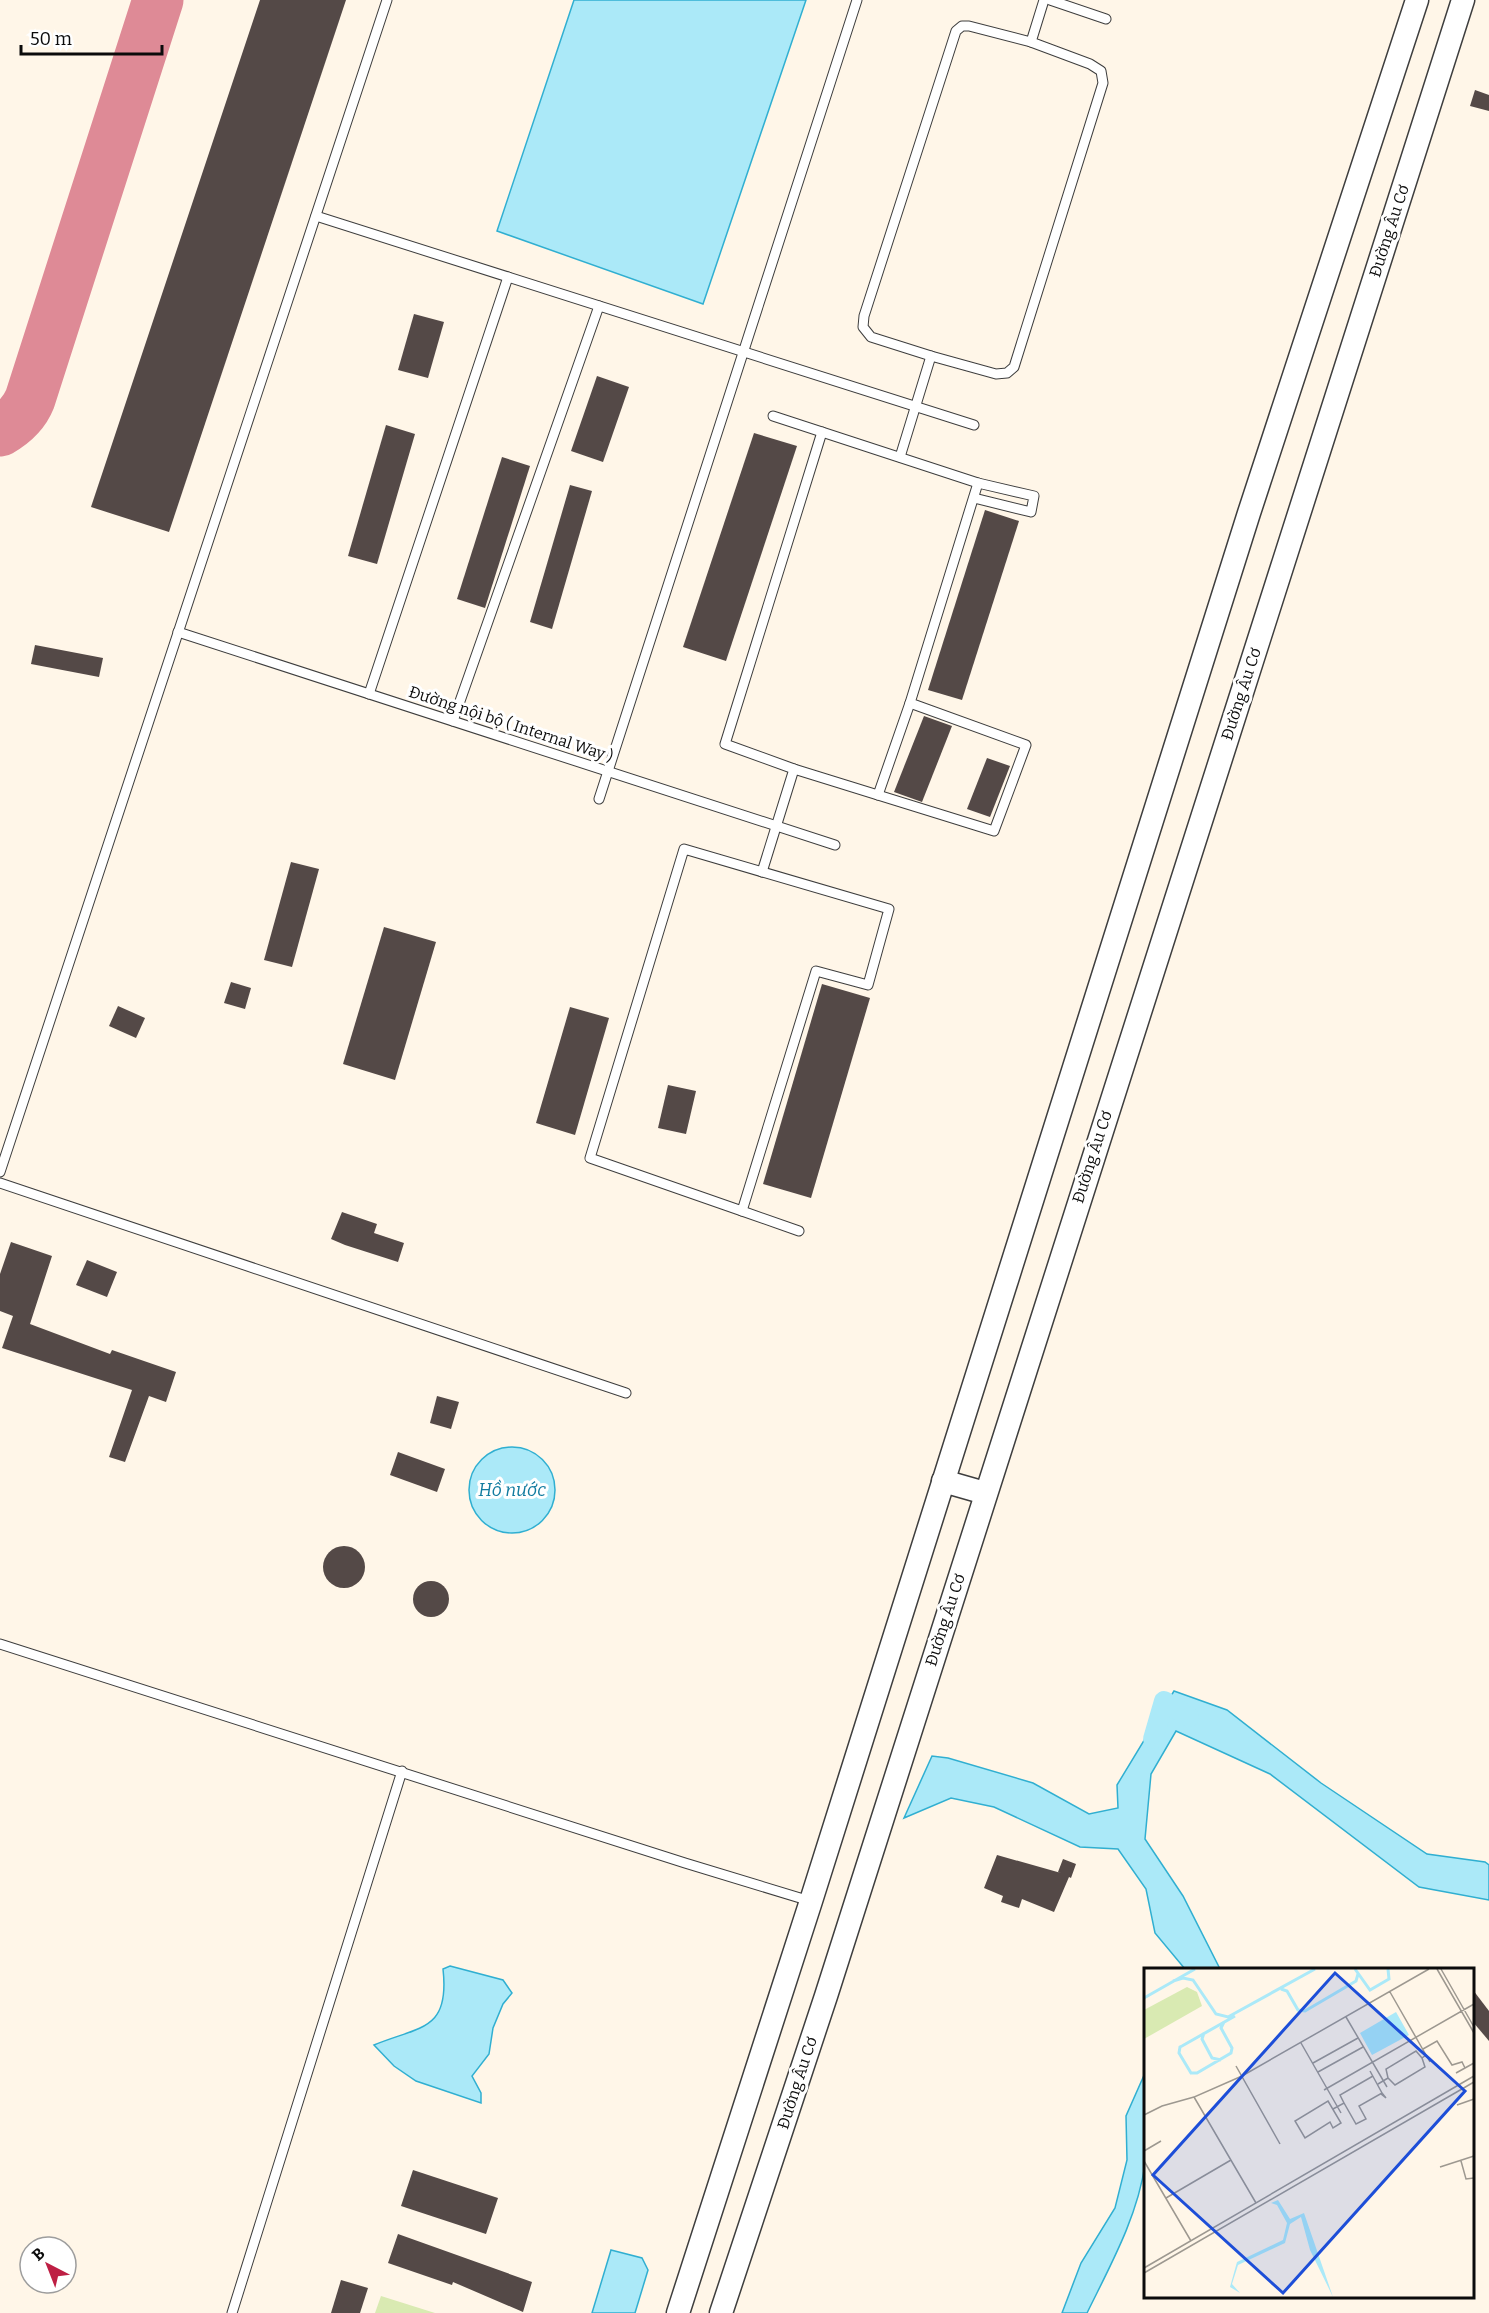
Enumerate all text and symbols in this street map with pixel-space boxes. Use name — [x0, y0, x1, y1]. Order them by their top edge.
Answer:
scale bar — [21, 18, 162, 56]
text: 50 m — [30, 28, 72, 50]
street label: Đường Âu Cơ — [1364, 182, 1413, 280]
street label: Đường Âu Cơ — [1216, 645, 1265, 743]
street label: Đường nội bộ ( Internal Way ) — [407, 682, 616, 766]
street label: Đường Âu Cơ — [1067, 1108, 1116, 1206]
water label: Hồ nước — [478, 1479, 546, 1501]
street label: Đường Âu Cơ — [920, 1571, 969, 1669]
inset map — [1144, 1968, 1474, 2298]
street label: Đường Âu Cơ — [772, 2034, 821, 2132]
north arrow — [18, 2235, 78, 2295]
text: B — [28, 2244, 49, 2265]

